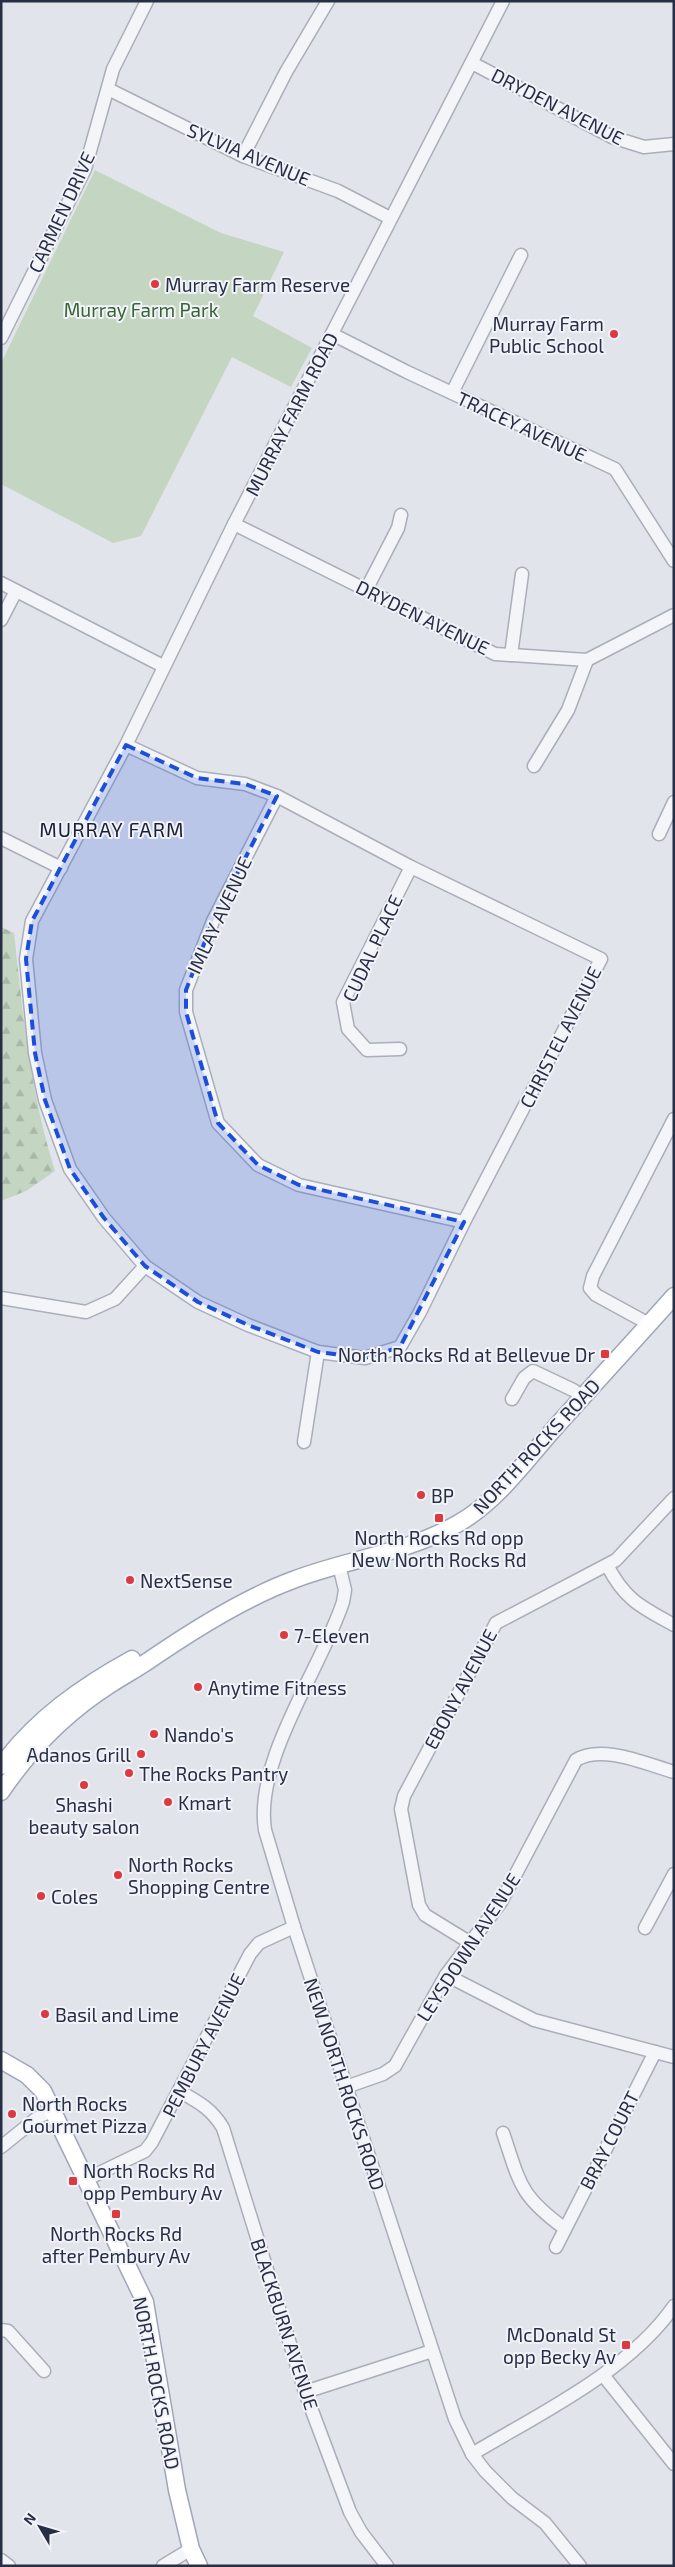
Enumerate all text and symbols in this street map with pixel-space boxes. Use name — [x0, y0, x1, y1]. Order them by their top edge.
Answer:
street label: DRYDEN AVENUE — [488, 63, 628, 149]
street label: SYLVIA AVENUE — [184, 118, 314, 190]
street label: CARMEN DRIVE — [23, 148, 99, 276]
place label: Murray Farm Reserve — [165, 273, 350, 296]
marker: Murray Farm Reserve — [149, 278, 161, 290]
park label: Murray Farm Park — [64, 298, 219, 321]
place label: Murray Farm Public School — [489, 312, 604, 357]
street label: MURRAY FARM ROAD — [240, 328, 342, 500]
marker: Murray Farm Public School — [608, 328, 620, 340]
street label: TRACEY AVENUE — [454, 386, 590, 466]
street label: DRYDEN AVENUE — [353, 575, 493, 659]
district label: MURRAY FARM — [39, 817, 185, 841]
street label: IMLAY AVENUE — [182, 853, 256, 977]
street label: CUDAL PLACE — [337, 891, 407, 1005]
street label: CHRISTEL AVENUE — [514, 962, 606, 1112]
place label: North Rocks Rd at Bellevue Dr — [338, 1343, 595, 1366]
marker: North Rocks Rd at Bellevue Dr — [599, 1348, 611, 1360]
street label: NORTH ROCKS ROAD — [468, 1374, 604, 1518]
place label: BP — [431, 1484, 454, 1507]
marker: BP — [415, 1489, 427, 1501]
marker: North Rocks Rd opp New North Rocks Rd — [433, 1512, 445, 1524]
place label: North Rocks Rd opp New North Rocks Rd — [351, 1526, 527, 1571]
place label: NextSense — [140, 1569, 233, 1592]
marker: NextSense — [124, 1574, 136, 1586]
place label: 7-Eleven — [294, 1624, 370, 1647]
street label: EBONY AVENUE — [419, 1625, 501, 1753]
marker: 7-Eleven — [278, 1629, 290, 1641]
place label: Anytime Fitness — [208, 1676, 347, 1699]
marker: Anytime Fitness — [192, 1681, 204, 1693]
place label: Nando's — [164, 1723, 234, 1746]
marker: Nando's — [148, 1728, 160, 1740]
place label: Adanos Grill — [27, 1743, 131, 1766]
marker: Adanos Grill — [135, 1748, 147, 1760]
place label: The Rocks Pantry — [139, 1762, 288, 1785]
marker: The Rocks Pantry — [123, 1767, 135, 1779]
marker: Shashi beauty salon — [78, 1779, 90, 1791]
place label: Kmart — [178, 1791, 231, 1814]
place label: Shashi beauty salon — [29, 1793, 139, 1838]
marker: Kmart — [162, 1796, 174, 1808]
place label: North Rocks Shopping Centre — [128, 1853, 270, 1898]
street label: LEYSDOWN AVENUE — [411, 1868, 525, 2026]
marker: North Rocks Shopping Centre — [112, 1869, 124, 1881]
place label: Coles — [51, 1885, 98, 1908]
marker: Coles — [35, 1890, 47, 1902]
street label: PEMBURY AVENUE — [157, 1969, 249, 2121]
street label: NEW NORTH ROCKS ROAD — [300, 1975, 390, 2193]
place label: Basil and Lime — [55, 2003, 179, 2026]
marker: Basil and Lime — [39, 2008, 51, 2020]
street label: BRAY COURT — [574, 2087, 644, 2193]
place label: North Rocks Gourmet Pizza — [22, 2092, 147, 2137]
marker: North Rocks Gourmet Pizza — [6, 2108, 18, 2120]
place label: North Rocks Rd opp Pembury Av — [83, 2159, 222, 2204]
marker: North Rocks Rd opp Pembury Av — [67, 2175, 79, 2187]
marker: North Rocks Rd after Pembury Av — [110, 2208, 122, 2220]
place label: North Rocks Rd after Pembury Av — [42, 2222, 190, 2267]
street label: BLACKBURN AVENUE — [246, 2235, 324, 2413]
street label: NORTH ROCKS ROAD — [129, 2295, 185, 2471]
place label: McDonald St opp Becky Av — [503, 2323, 616, 2368]
marker: McDonald St opp Becky Av — [620, 2339, 632, 2351]
north arrow — [15, 2502, 65, 2552]
text: N — [20, 2509, 39, 2528]

